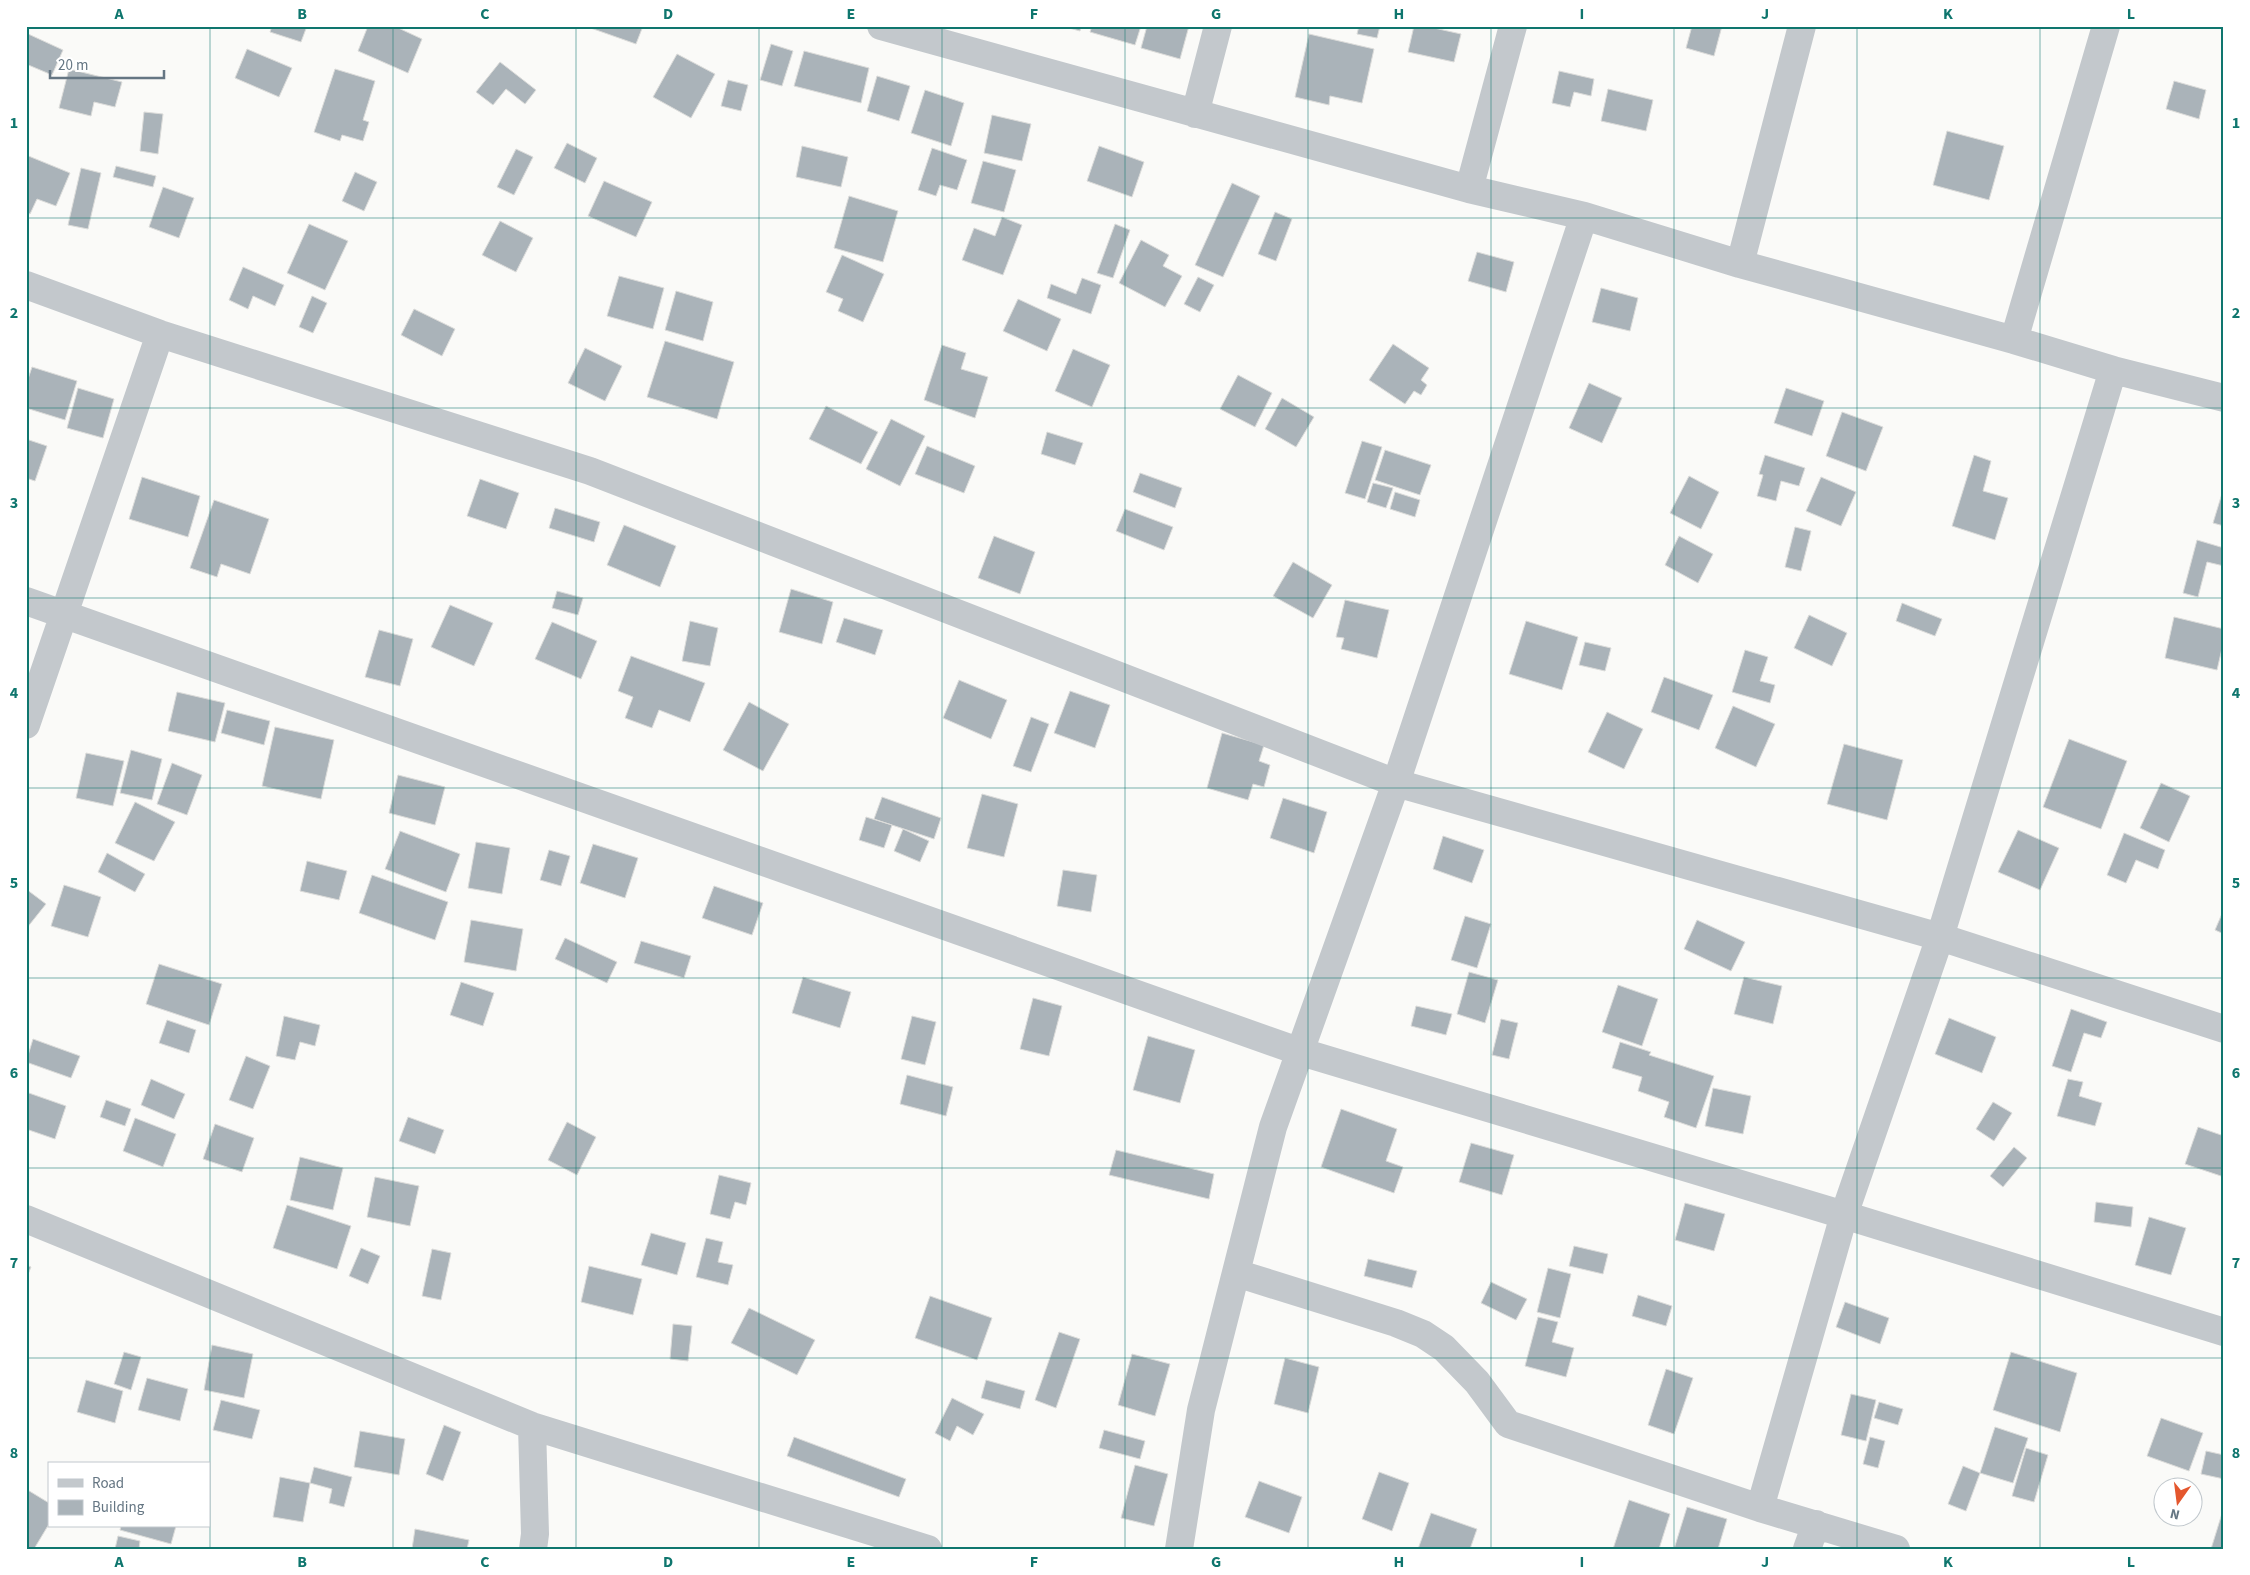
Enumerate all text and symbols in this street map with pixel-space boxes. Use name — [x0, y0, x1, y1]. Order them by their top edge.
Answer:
text: A — [113, 3, 124, 25]
text: B — [297, 3, 307, 25]
text: C — [480, 3, 490, 25]
text: D — [663, 3, 673, 25]
text: E — [847, 3, 855, 25]
text: F — [1030, 3, 1038, 25]
text: G — [1211, 3, 1221, 25]
text: H — [1394, 3, 1404, 25]
text: I — [1580, 3, 1584, 25]
text: J — [1761, 3, 1769, 25]
text: K — [1943, 3, 1953, 25]
text: L — [2127, 3, 2135, 25]
scale bar — [50, 48, 164, 80]
text: 20 m — [58, 55, 88, 76]
text: 1 — [10, 112, 18, 134]
text: 1 — [2232, 112, 2240, 134]
text: 2 — [10, 302, 18, 324]
text: 2 — [2232, 302, 2240, 324]
text: 3 — [10, 492, 18, 514]
text: 3 — [2232, 492, 2240, 514]
text: 4 — [10, 682, 19, 704]
text: 4 — [2232, 682, 2241, 704]
text: 5 — [10, 872, 18, 894]
text: 5 — [2232, 872, 2240, 894]
text: 6 — [10, 1062, 18, 1084]
text: 6 — [2232, 1062, 2240, 1084]
text: 7 — [10, 1252, 18, 1274]
text: 7 — [2232, 1252, 2240, 1274]
text: 8 — [10, 1442, 18, 1464]
text: 8 — [2232, 1442, 2240, 1464]
legend — [48, 1462, 210, 1528]
text: Road — [92, 1473, 124, 1494]
north arrow — [2152, 1478, 2202, 1528]
text: Building — [92, 1497, 145, 1518]
text: N — [2168, 1503, 2182, 1524]
text: A — [113, 1551, 124, 1573]
text: B — [297, 1551, 307, 1573]
text: C — [480, 1551, 490, 1573]
text: D — [663, 1551, 673, 1573]
text: E — [847, 1551, 855, 1573]
text: F — [1030, 1551, 1038, 1573]
text: G — [1211, 1551, 1221, 1573]
text: H — [1394, 1551, 1404, 1573]
text: I — [1580, 1551, 1584, 1573]
text: J — [1761, 1551, 1769, 1573]
text: K — [1943, 1551, 1953, 1573]
text: L — [2127, 1551, 2135, 1573]

